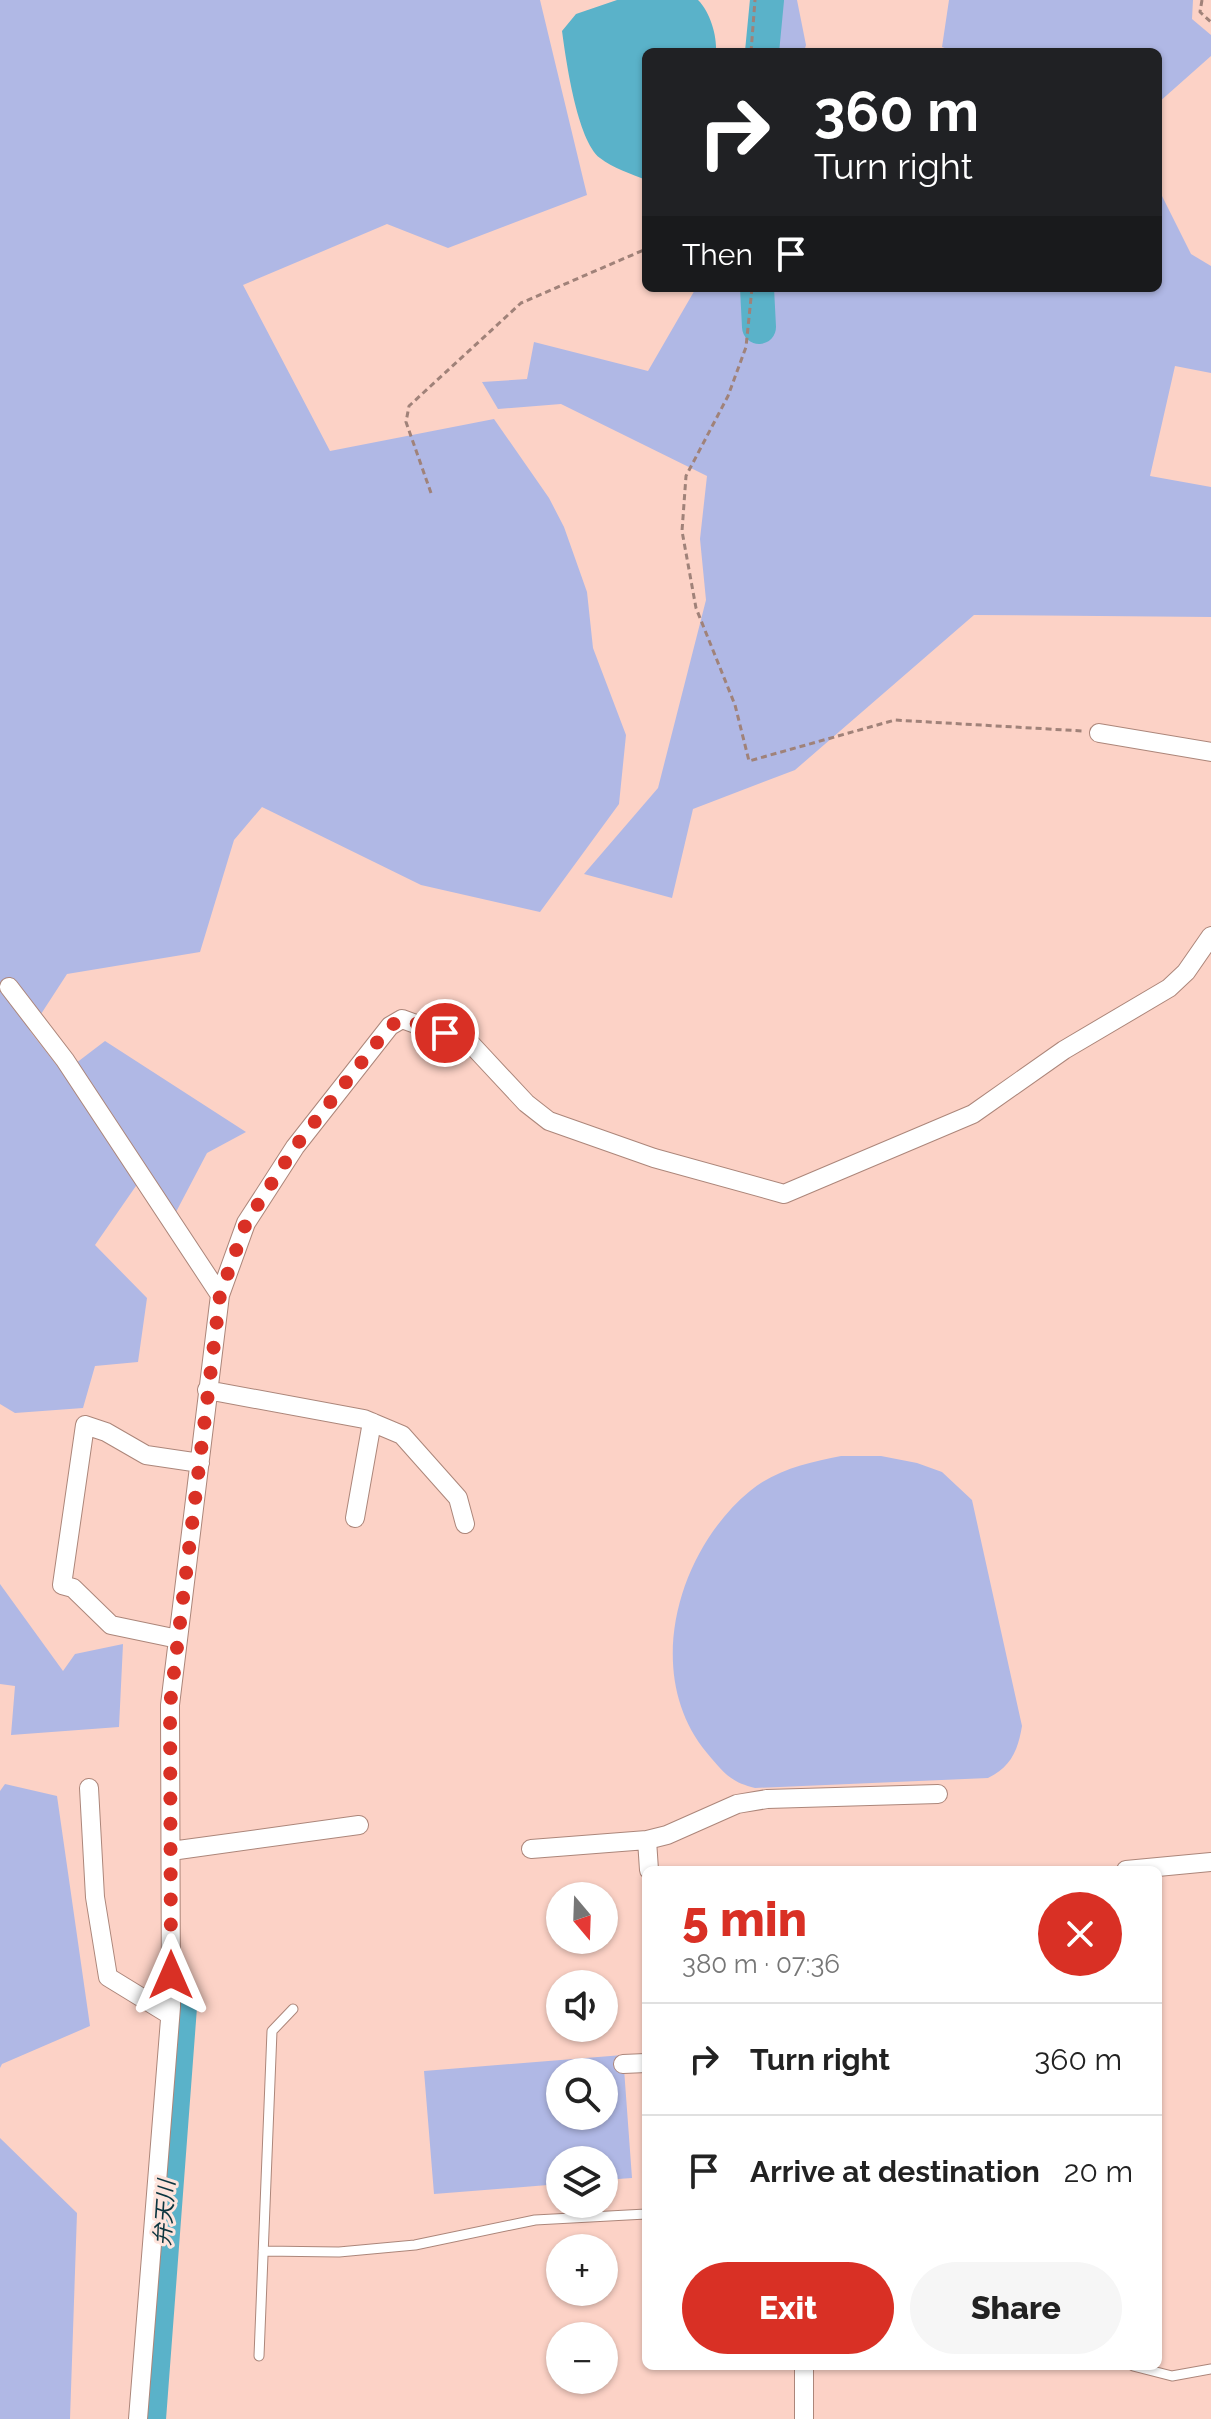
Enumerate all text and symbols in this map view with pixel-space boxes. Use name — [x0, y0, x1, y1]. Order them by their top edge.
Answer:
text: 360 m — [814, 78, 979, 144]
icon: right — [682, 80, 786, 184]
text: Turn right — [814, 145, 973, 187]
icon: arrive — [769, 232, 813, 276]
text: Then — [682, 237, 753, 272]
pin — [411, 999, 479, 1067]
icon: arrive — [423, 1011, 467, 1055]
north arrow — [546, 1882, 618, 1954]
map controls — [546, 1882, 618, 2394]
text: 5 min — [682, 1891, 807, 1947]
button: close — [1038, 1892, 1122, 1976]
position arrow — [129, 1933, 213, 2017]
text: 380 m · 07:36 — [682, 1949, 840, 1979]
button: sound — [546, 1970, 618, 2042]
icon: right — [682, 2037, 726, 2081]
text: Turn right — [750, 2042, 890, 2077]
text: 360 m — [1034, 2042, 1122, 2077]
button: search — [546, 2058, 618, 2130]
button: layers — [546, 2146, 618, 2218]
icon: arrive — [682, 2149, 726, 2193]
text: Arrive at destination — [750, 2154, 1040, 2189]
text: 20 m — [1064, 2154, 1133, 2189]
water label: 弁天川 — [149, 2177, 179, 2247]
button: + — [546, 2234, 618, 2306]
button: Exit — [682, 2262, 894, 2354]
button: Share — [910, 2262, 1122, 2354]
button: − — [546, 2322, 618, 2394]

